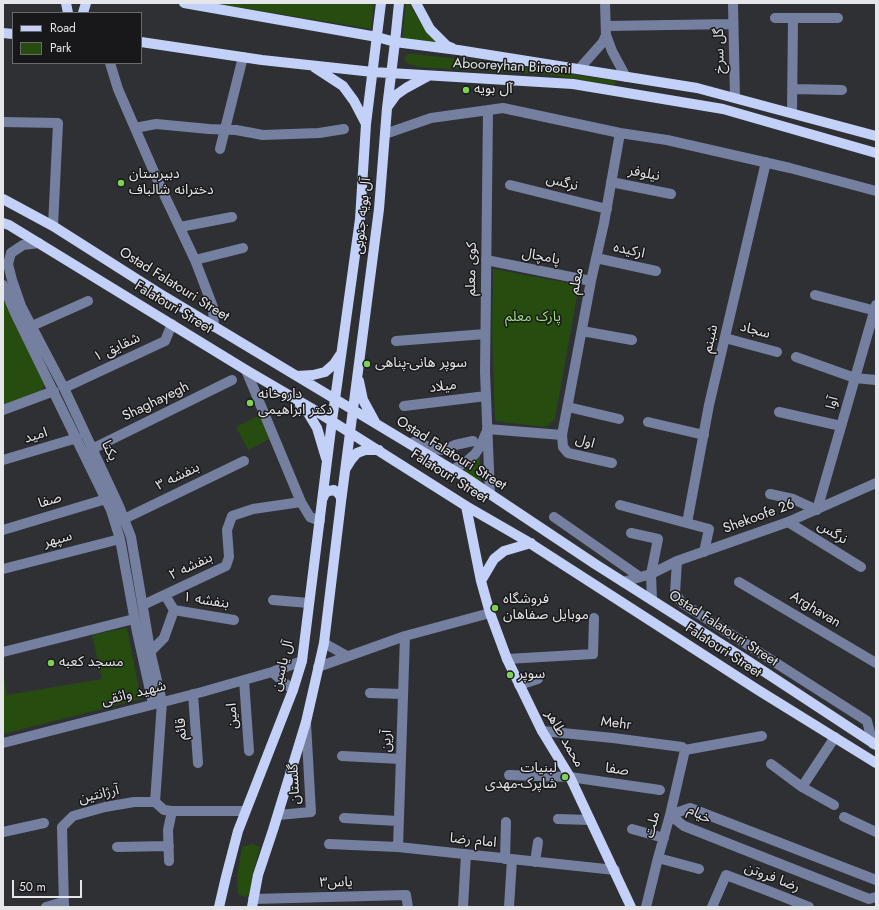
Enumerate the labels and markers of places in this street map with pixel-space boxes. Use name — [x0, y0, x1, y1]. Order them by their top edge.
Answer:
place label: آل بویه — [474, 82, 513, 98]
marker: آل بویه — [461, 85, 471, 95]
place label: دبیرستان دخترانه شالباف — [129, 167, 214, 200]
marker: دبیرستان دخترانه شالباف — [116, 178, 126, 188]
place label: سوپر هانی-پناهی — [375, 356, 467, 372]
marker: سوپر هانی-پناهی — [362, 359, 372, 369]
place label: داروخانه دکتر ابراهیمی — [258, 387, 333, 420]
marker: داروخانه دکتر ابراهیمی — [245, 398, 255, 408]
place label: فروشگاه موبایل صفاهان — [503, 592, 589, 624]
marker: فروشگاه موبایل صفاهان — [490, 603, 500, 613]
place label: مسجد کعبه — [59, 655, 123, 671]
marker: مسجد کعبه — [46, 658, 56, 668]
place label: سوپر — [518, 667, 545, 683]
marker: سوپر — [505, 670, 515, 680]
place label: لبنیات شاپرک-مهدی — [485, 761, 557, 794]
marker: لبنیات شاپرک-مهدی — [560, 772, 570, 782]

